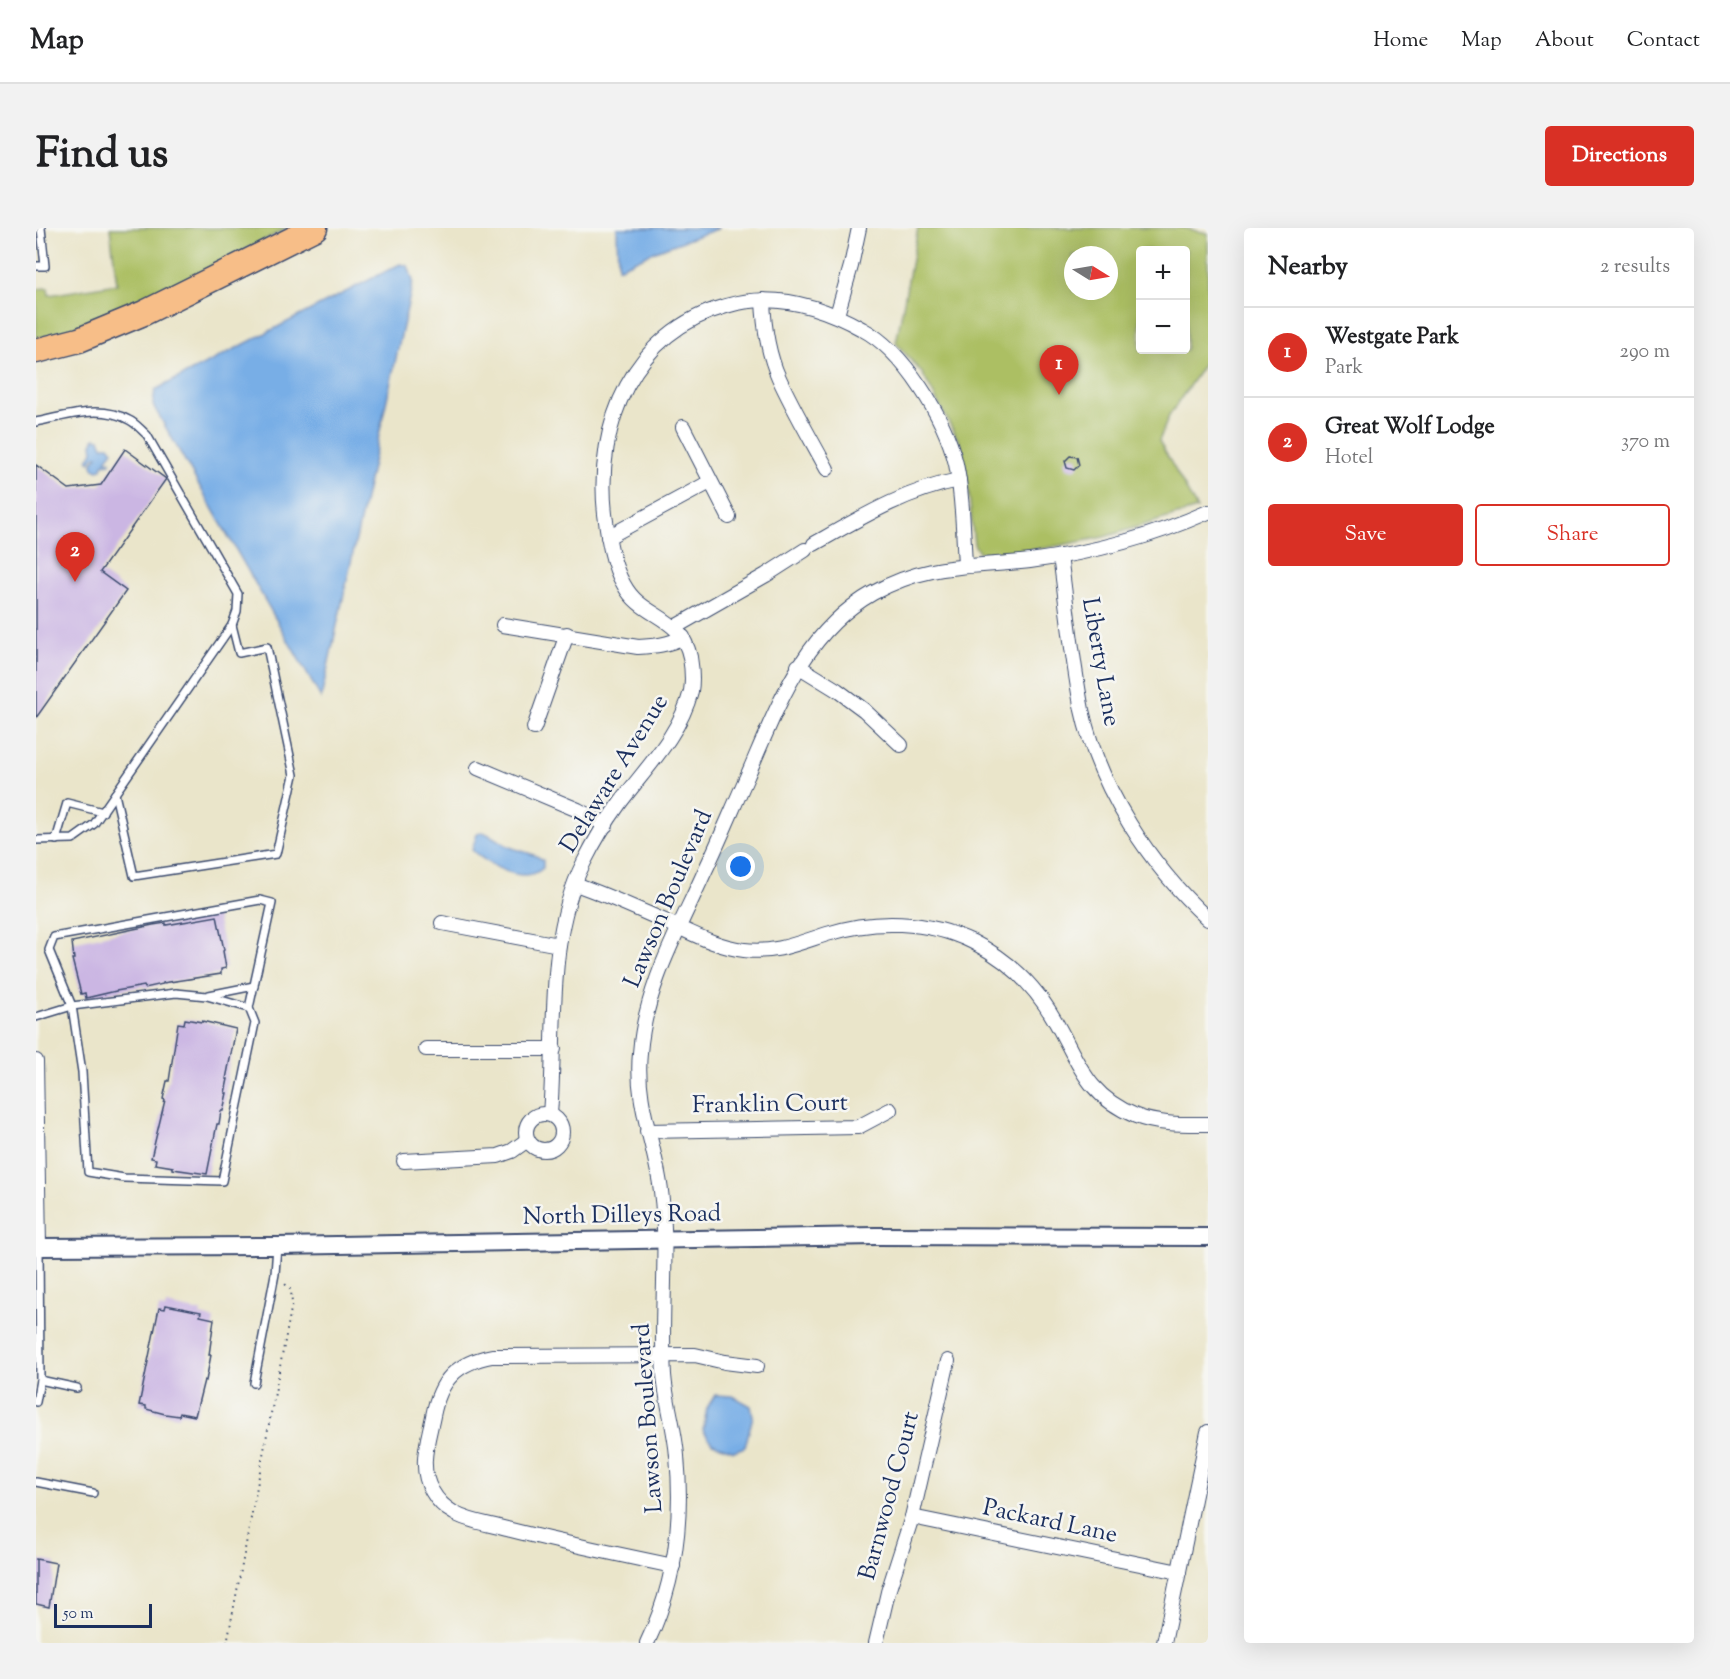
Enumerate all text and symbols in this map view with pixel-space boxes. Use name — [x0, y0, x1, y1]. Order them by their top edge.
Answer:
text: Map — [30, 21, 84, 61]
text: Home — [1373, 26, 1428, 56]
text: Map — [1461, 26, 1502, 56]
text: About — [1535, 26, 1594, 56]
text: Contact — [1627, 26, 1700, 56]
text: Find us — [36, 126, 168, 186]
button: Directions — [1545, 126, 1694, 186]
north arrow — [1064, 246, 1118, 300]
map controls — [1136, 246, 1190, 354]
button: + — [1136, 246, 1190, 300]
text: Nearby — [1268, 249, 1348, 286]
text: 2 results — [1600, 253, 1670, 282]
button: − — [1136, 300, 1190, 354]
text: Westgate Park — [1325, 322, 1459, 354]
text: 1 — [1284, 338, 1291, 367]
text: 290 m — [1620, 338, 1670, 367]
pin: 1 — [1040, 346, 1078, 395]
text: Park — [1325, 354, 1363, 383]
text: Great Wolf Lodge — [1325, 412, 1495, 444]
text: 2 — [1283, 428, 1292, 457]
text: 370 m — [1621, 428, 1670, 457]
text: Hotel — [1325, 444, 1373, 473]
button: Save — [1268, 504, 1463, 566]
button: Share — [1475, 504, 1670, 566]
pin: 2 — [56, 532, 94, 582]
street label: Liberty Lane — [1072, 595, 1128, 729]
street label: Delaware Avenue — [552, 688, 678, 860]
street label: Lawson Boulevard — [616, 804, 722, 993]
your location — [726, 852, 755, 881]
street label: Franklin Court — [692, 1087, 848, 1123]
street label: North Dilleys Road — [522, 1197, 722, 1235]
street label: Lawson Boulevard — [625, 1322, 673, 1514]
street label: Barnwood Court — [851, 1408, 929, 1584]
street label: Packard Lane — [980, 1491, 1120, 1553]
scale bar — [54, 1601, 152, 1628]
text: 50 m — [63, 1603, 94, 1626]

